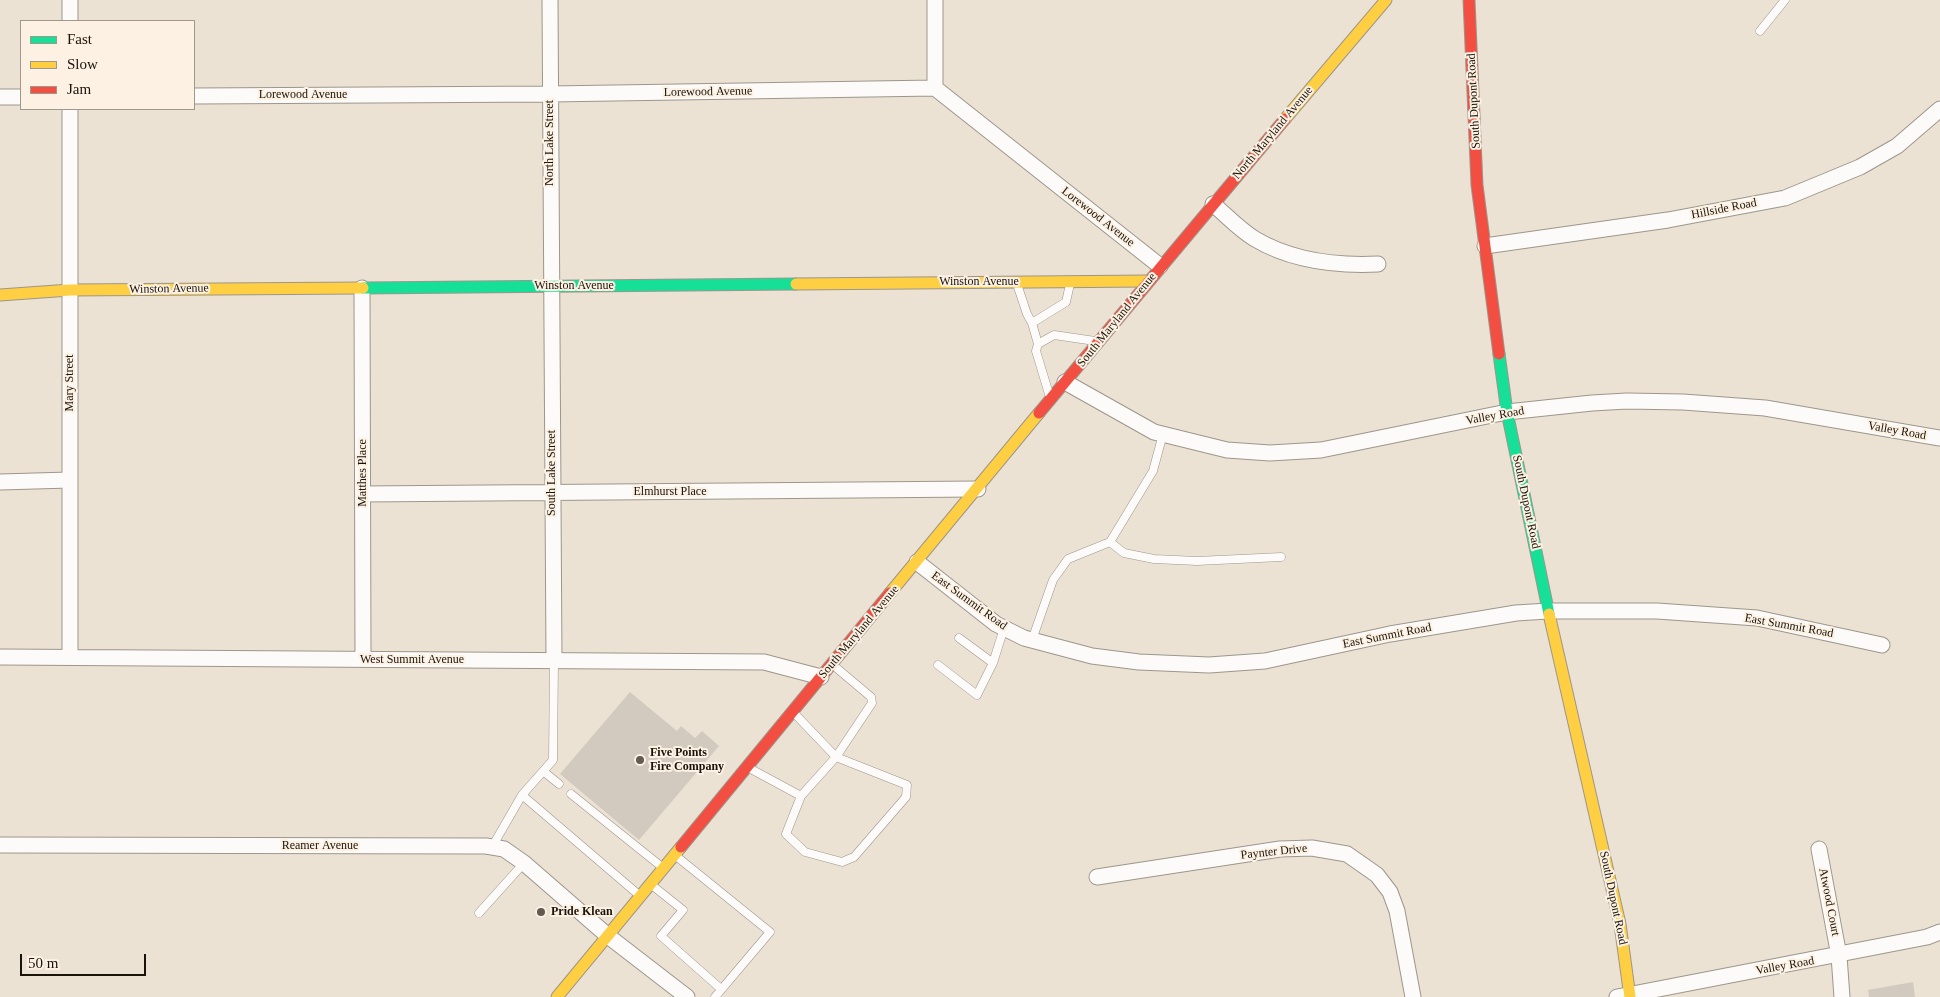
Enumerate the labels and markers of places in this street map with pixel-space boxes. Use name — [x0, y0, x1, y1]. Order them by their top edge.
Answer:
place label: Five Points Fire Company — [650, 746, 724, 774]
marker: Five Points Fire Company — [634, 754, 646, 766]
place label: Pride Klean — [551, 905, 613, 919]
marker: Pride Klean — [535, 906, 547, 918]

